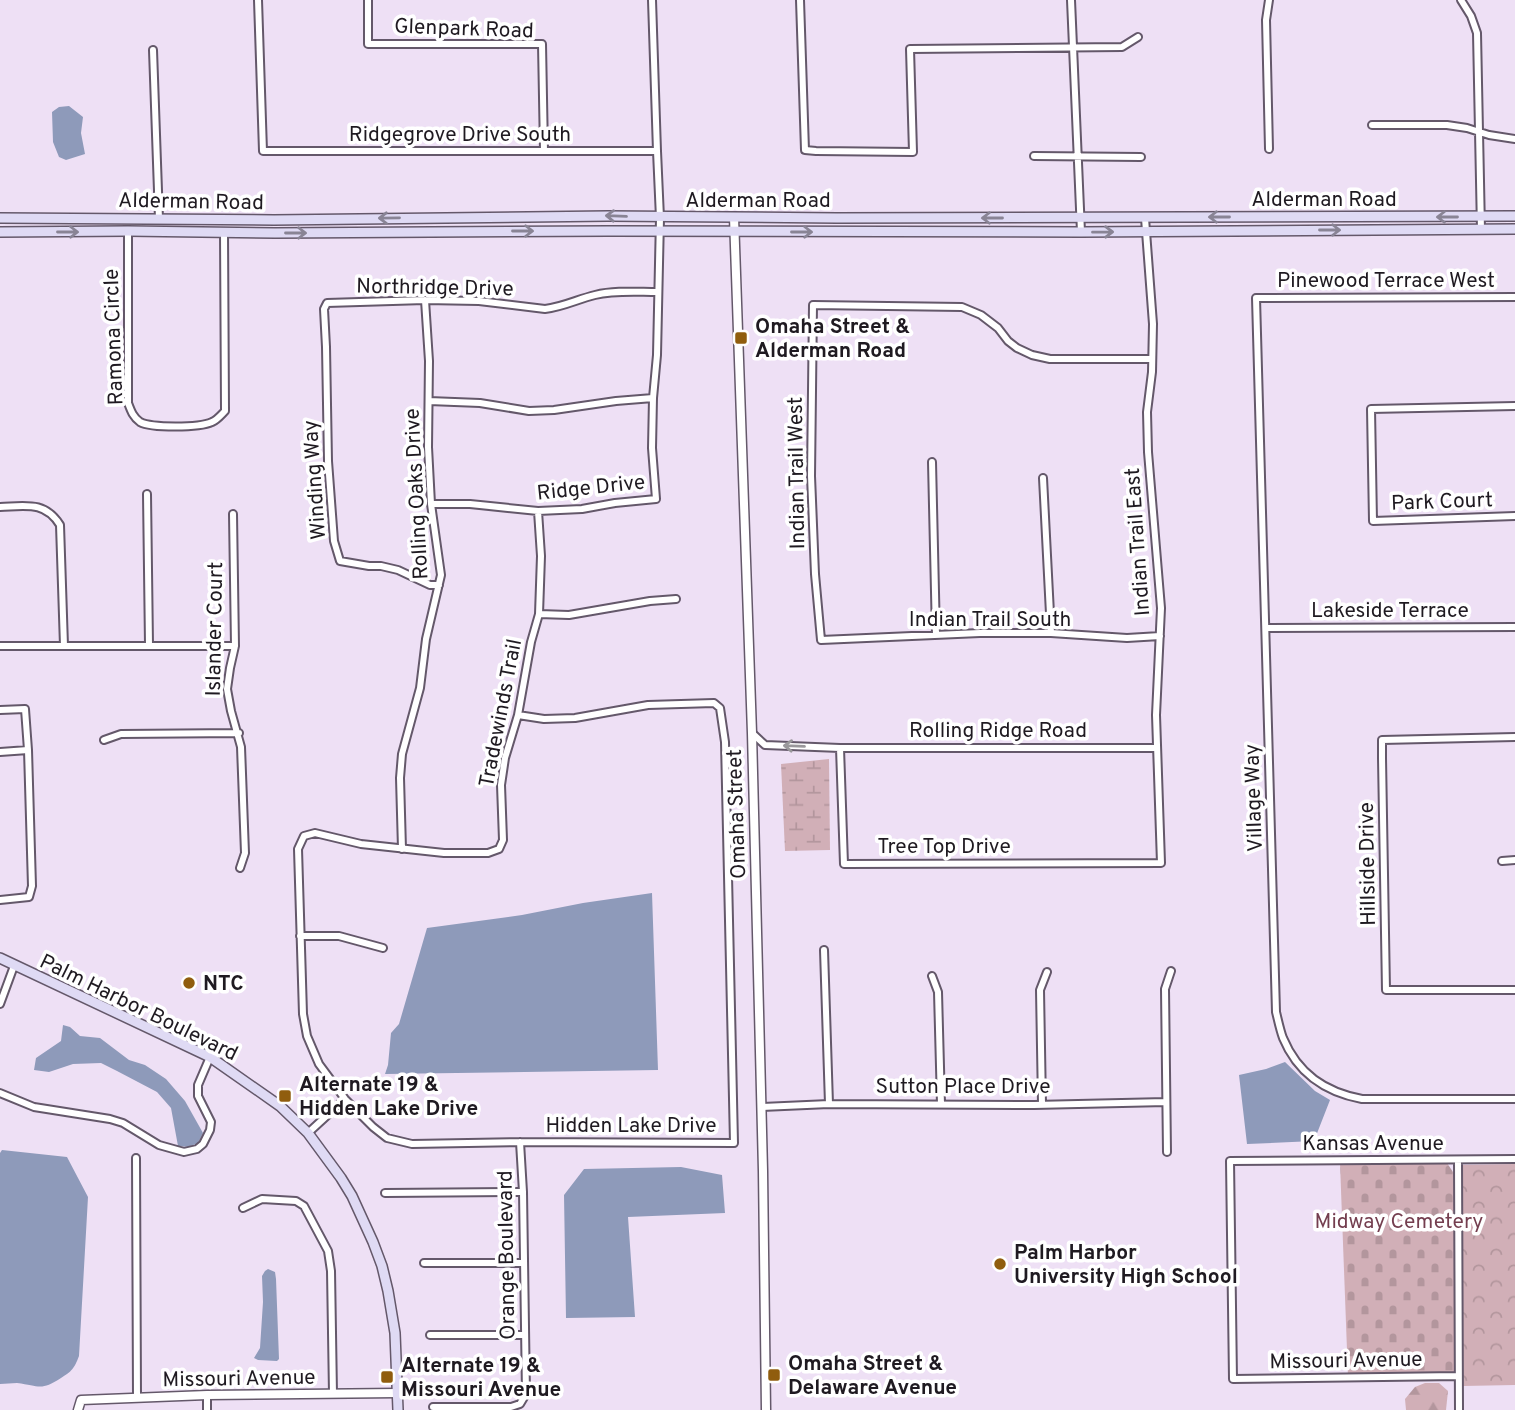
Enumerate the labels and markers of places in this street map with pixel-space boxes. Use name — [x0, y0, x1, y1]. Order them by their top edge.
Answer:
place label: Omaha Street & Alderman Road — [755, 314, 910, 365]
marker: Omaha Street & Alderman Road — [733, 330, 749, 346]
place label: NTC — [203, 971, 244, 998]
marker: NTC — [181, 975, 197, 991]
place label: Alternate 19 & Hidden Lake Drive — [299, 1072, 478, 1123]
marker: Alternate 19 & Hidden Lake Drive — [277, 1088, 293, 1104]
place label: Palm Harbor University High School — [1014, 1240, 1238, 1291]
marker: Palm Harbor University High School — [992, 1256, 1008, 1272]
place label: Omaha Street & Delaware Avenue — [788, 1351, 957, 1402]
place label: Alternate 19 & Missouri Avenue — [401, 1353, 561, 1404]
marker: Omaha Street & Delaware Avenue — [766, 1367, 782, 1383]
marker: Alternate 19 & Missouri Avenue — [379, 1369, 395, 1385]

